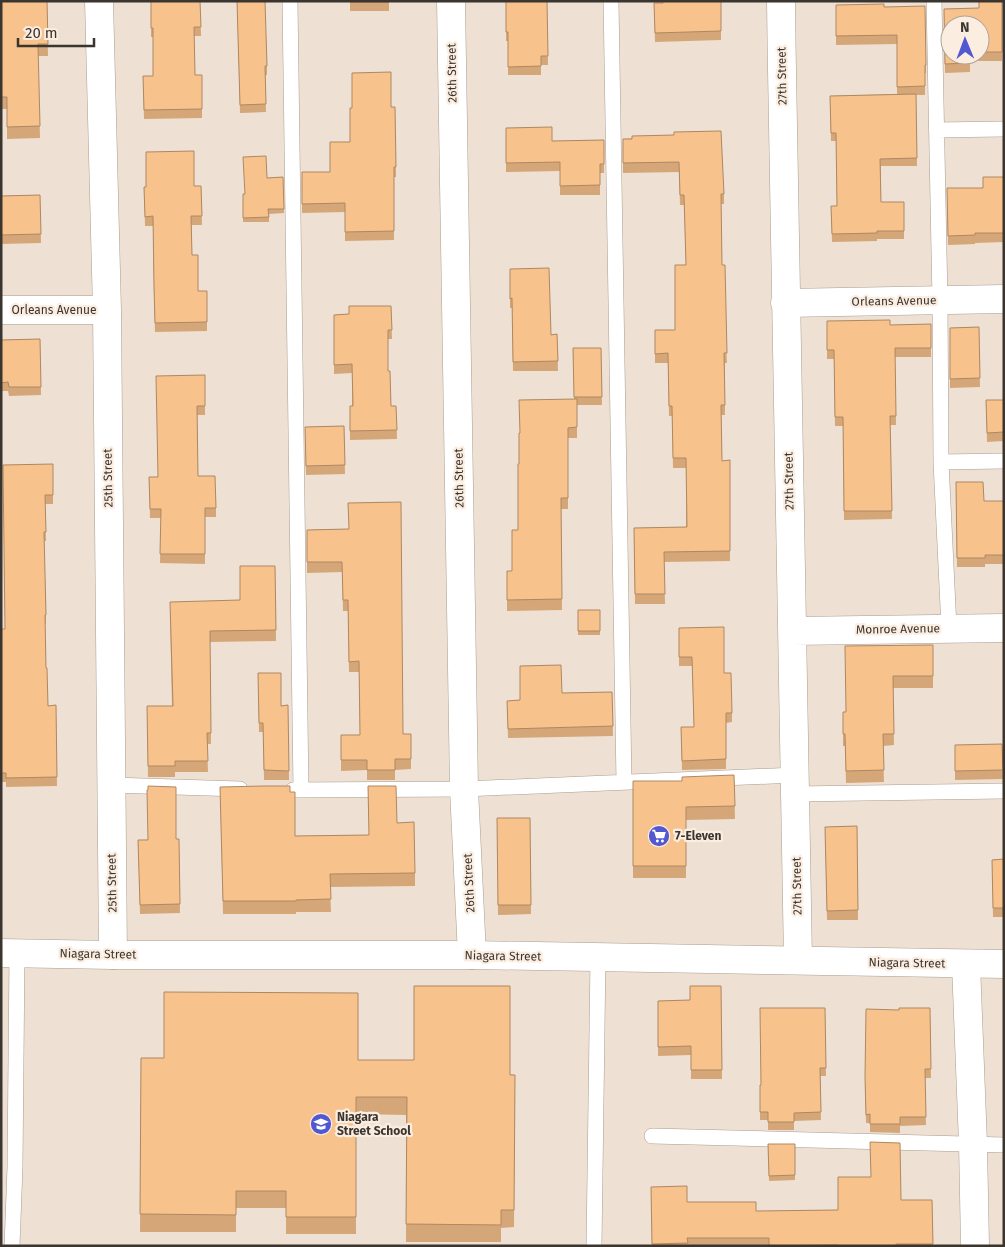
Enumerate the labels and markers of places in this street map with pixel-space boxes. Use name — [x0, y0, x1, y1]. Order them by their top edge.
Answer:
supermarket icon: 7-Eleven — [647, 824, 671, 848]
place label: 7-Eleven — [675, 829, 721, 843]
place label: Niagara Street School — [337, 1110, 411, 1138]
school or university icon: Niagara Street School — [309, 1112, 333, 1136]

